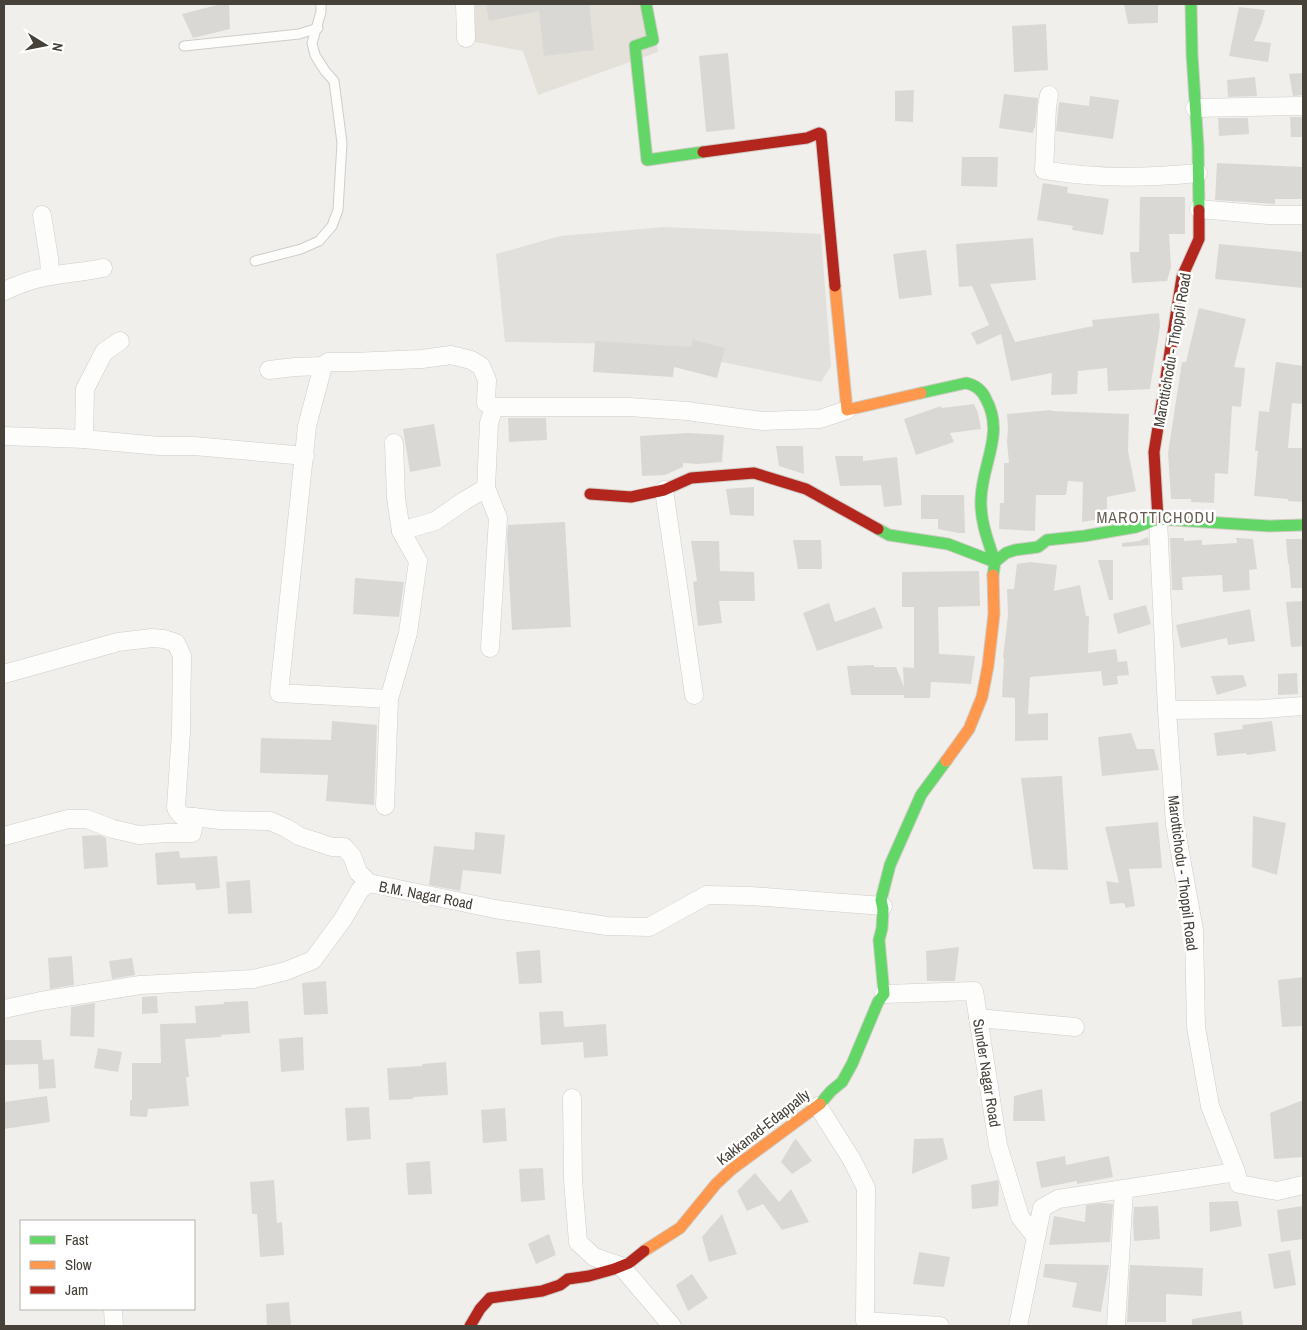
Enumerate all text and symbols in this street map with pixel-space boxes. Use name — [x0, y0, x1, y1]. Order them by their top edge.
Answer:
north arrow — [20, 20, 70, 70]
text: N — [48, 42, 67, 53]
street label: Marottichodu - Thoppil Road — [1148, 271, 1196, 429]
district label: MAROTTICHODU — [1096, 506, 1216, 528]
street label: Marottichodu - Thoppil Road — [1163, 794, 1203, 952]
street label: B.M. Nagar Road — [377, 876, 475, 914]
street label: Sunder Nagar Road — [968, 1017, 1006, 1129]
street label: Kakkanad-Edappally — [712, 1083, 815, 1170]
legend — [20, 1220, 195, 1310]
text: Fast — [65, 1229, 89, 1250]
text: Slow — [65, 1254, 92, 1275]
text: Jam — [65, 1279, 88, 1300]

